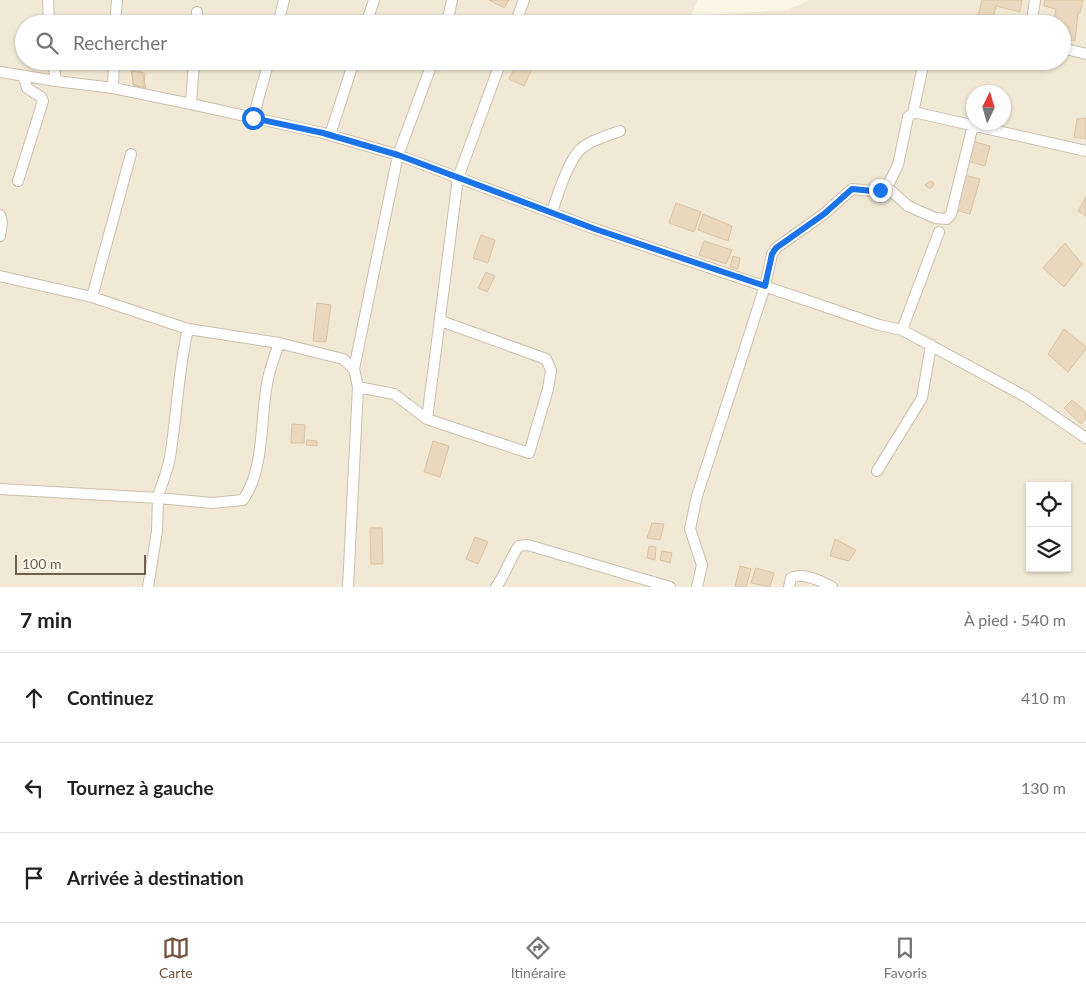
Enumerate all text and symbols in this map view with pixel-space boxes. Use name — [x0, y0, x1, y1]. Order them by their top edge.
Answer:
search box — [15, 15, 1071, 70]
icon: search — [33, 29, 61, 57]
text: Rechercher — [73, 31, 167, 54]
north arrow — [966, 85, 1011, 130]
route start — [242, 107, 265, 130]
route end — [869, 179, 892, 202]
map controls — [1026, 482, 1071, 572]
button: locate — [1026, 482, 1071, 527]
button: layers — [1026, 527, 1071, 572]
scale bar — [15, 552, 146, 575]
text: 100 m — [22, 555, 61, 572]
text: 7 min — [20, 607, 72, 632]
text: À pied · 540 m — [964, 610, 1066, 629]
icon: ahead — [20, 684, 48, 712]
text: Continuez — [67, 686, 153, 709]
text: 410 m — [1021, 688, 1066, 707]
icon: left — [20, 774, 48, 802]
text: Tournez à gauche — [67, 776, 214, 799]
text: 130 m — [1021, 778, 1066, 797]
icon: arrive — [20, 864, 48, 892]
text: Arrivée à destination — [67, 866, 244, 889]
tab: Carte — [159, 934, 193, 981]
tab: Itinéraire — [511, 934, 566, 981]
tab: Favoris — [884, 934, 927, 981]

